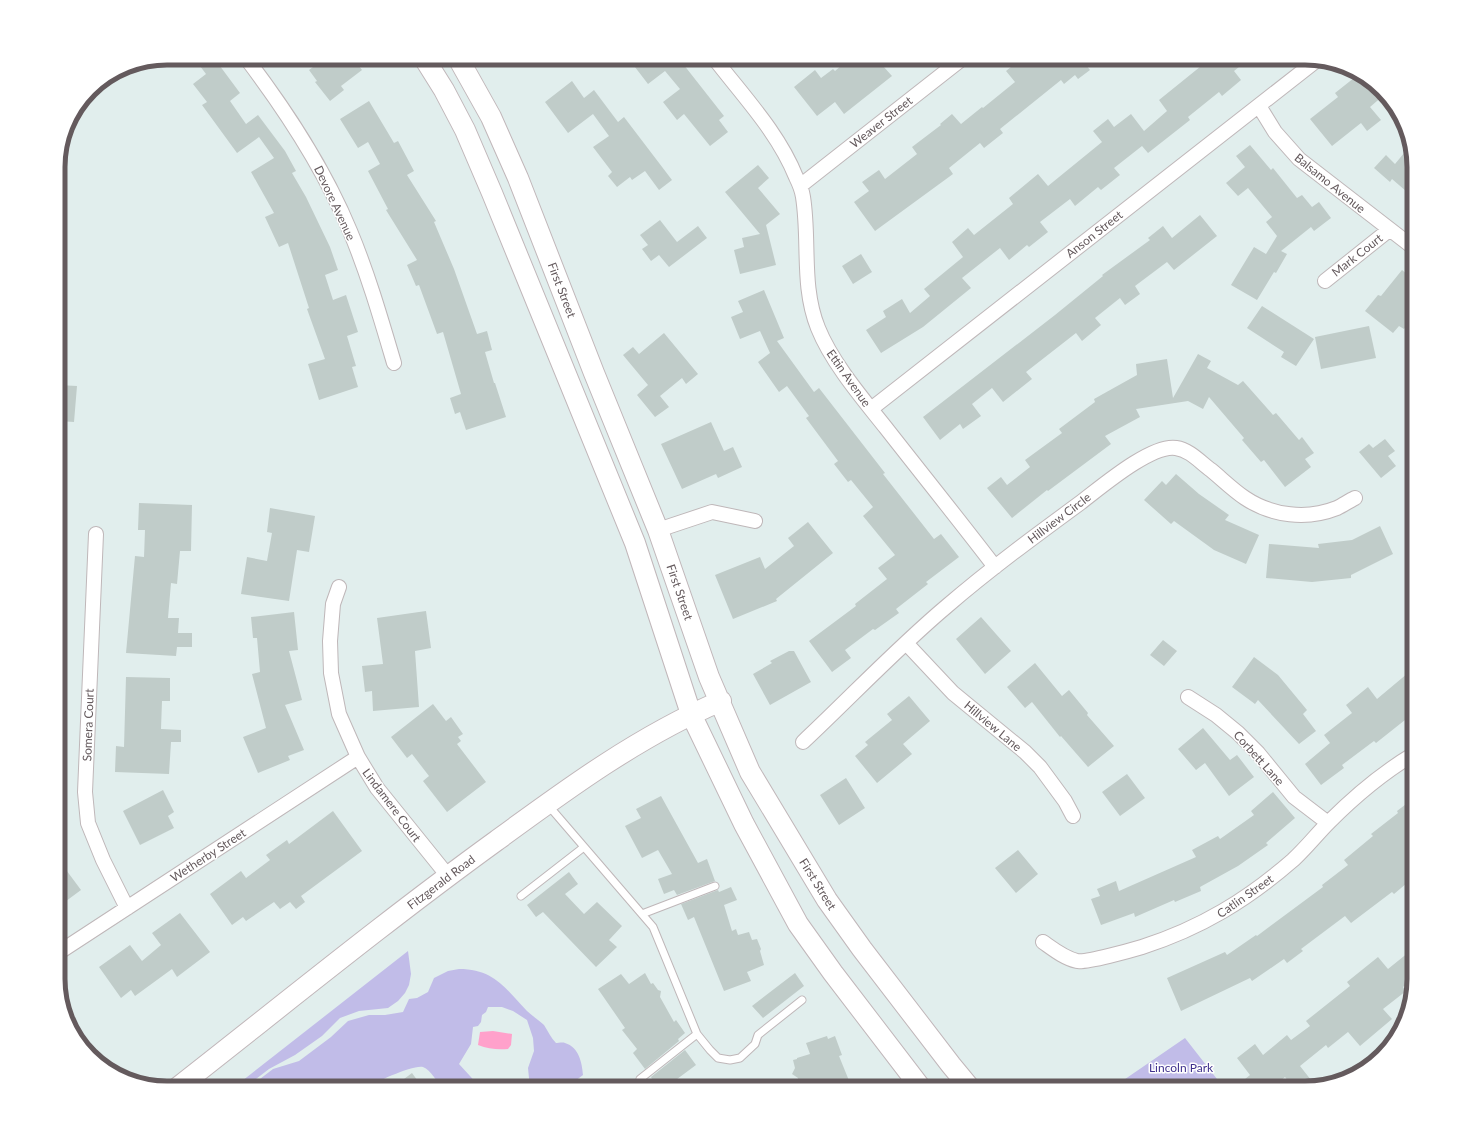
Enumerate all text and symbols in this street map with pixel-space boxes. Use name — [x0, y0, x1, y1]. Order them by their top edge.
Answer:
street label: Weaver Street — [847, 93, 916, 151]
street label: Balsamo Avenue — [1292, 150, 1368, 216]
street label: Devore Avenue — [311, 163, 359, 243]
street label: Anson Street — [1063, 207, 1126, 261]
street label: Mark Court — [1329, 230, 1386, 280]
street label: First Street — [545, 260, 580, 320]
street label: Ettin Avenue — [824, 346, 874, 410]
street label: Hillview Circle — [1024, 489, 1094, 547]
street label: First Street — [663, 562, 697, 623]
street label: Somera Court — [79, 688, 97, 762]
street label: Hillview Lane — [961, 698, 1025, 754]
street label: Corbett Lane — [1231, 728, 1287, 788]
street label: Lindamere Court — [359, 765, 425, 845]
street label: Wetherby Street — [167, 825, 249, 885]
street label: Fitzgerald Road — [404, 852, 478, 912]
street label: First Street — [796, 855, 840, 913]
street label: Catlin Street — [1214, 871, 1277, 921]
park label: Lincoln Park — [1149, 1060, 1214, 1075]

